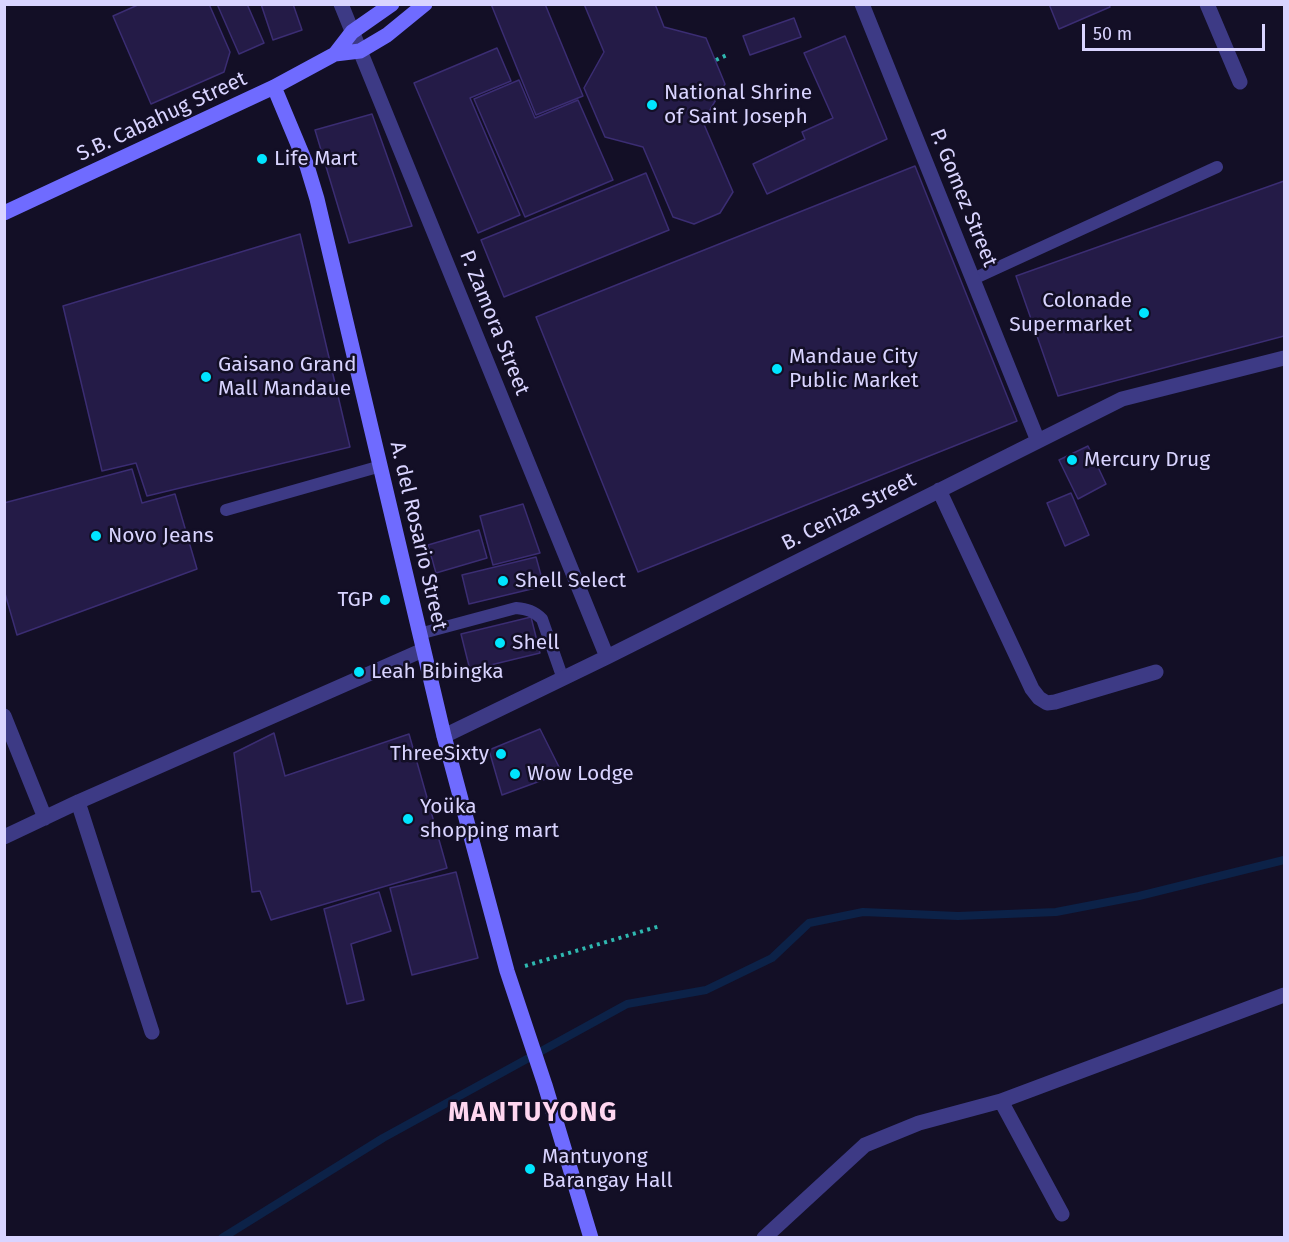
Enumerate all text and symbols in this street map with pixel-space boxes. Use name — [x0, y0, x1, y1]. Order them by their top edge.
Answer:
scale bar — [1085, 12, 1268, 50]
text: 50 m — [1093, 23, 1132, 45]
street label: S.B. Cabahug Street — [73, 67, 251, 167]
place label: National Shrine of Saint Joseph — [664, 80, 812, 130]
marker: National Shrine of Saint Joseph — [645, 98, 659, 112]
street label: P. Gomez Street — [924, 125, 1002, 271]
place label: Life Mart — [274, 146, 358, 172]
marker: Life Mart — [255, 152, 269, 166]
street label: P. Zamora Street — [453, 247, 535, 399]
place label: Colonade Supermarket — [1009, 288, 1132, 338]
marker: Colonade Supermarket — [1137, 306, 1151, 320]
place label: Mandaue City Public Market — [789, 344, 918, 394]
place label: Gaisano Grand Mall Mandaue — [218, 352, 357, 402]
marker: Mandaue City Public Market — [770, 362, 784, 376]
marker: Gaisano Grand Mall Mandaue — [199, 370, 213, 384]
street label: A. del Rosario Street — [384, 439, 452, 633]
place label: Mercury Drug — [1084, 447, 1210, 473]
marker: Mercury Drug — [1065, 453, 1079, 467]
street label: B. Ceniza Street — [778, 467, 920, 557]
place label: Novo Jeans — [108, 523, 214, 549]
marker: Novo Jeans — [89, 529, 103, 543]
place label: Shell Select — [515, 568, 626, 594]
marker: Shell Select — [496, 574, 510, 588]
place label: TGP — [337, 587, 373, 613]
marker: TGP — [378, 593, 392, 607]
place label: Shell — [512, 630, 560, 656]
marker: Shell — [493, 636, 507, 650]
place label: Leah Bibingka — [371, 659, 504, 685]
marker: Leah Bibingka — [352, 665, 366, 679]
place label: ThreeSixty — [390, 741, 489, 767]
marker: ThreeSixty — [494, 747, 508, 761]
place label: Wow Lodge — [527, 761, 634, 787]
marker: Wow Lodge — [508, 767, 522, 781]
place label: Yoüka shopping mart — [420, 794, 559, 844]
marker: Yoüka shopping mart — [401, 812, 415, 826]
district label: MANTUYONG — [448, 1097, 618, 1129]
place label: Mantuyong Barangay Hall — [542, 1144, 673, 1194]
marker: Mantuyong Barangay Hall — [523, 1162, 537, 1176]

